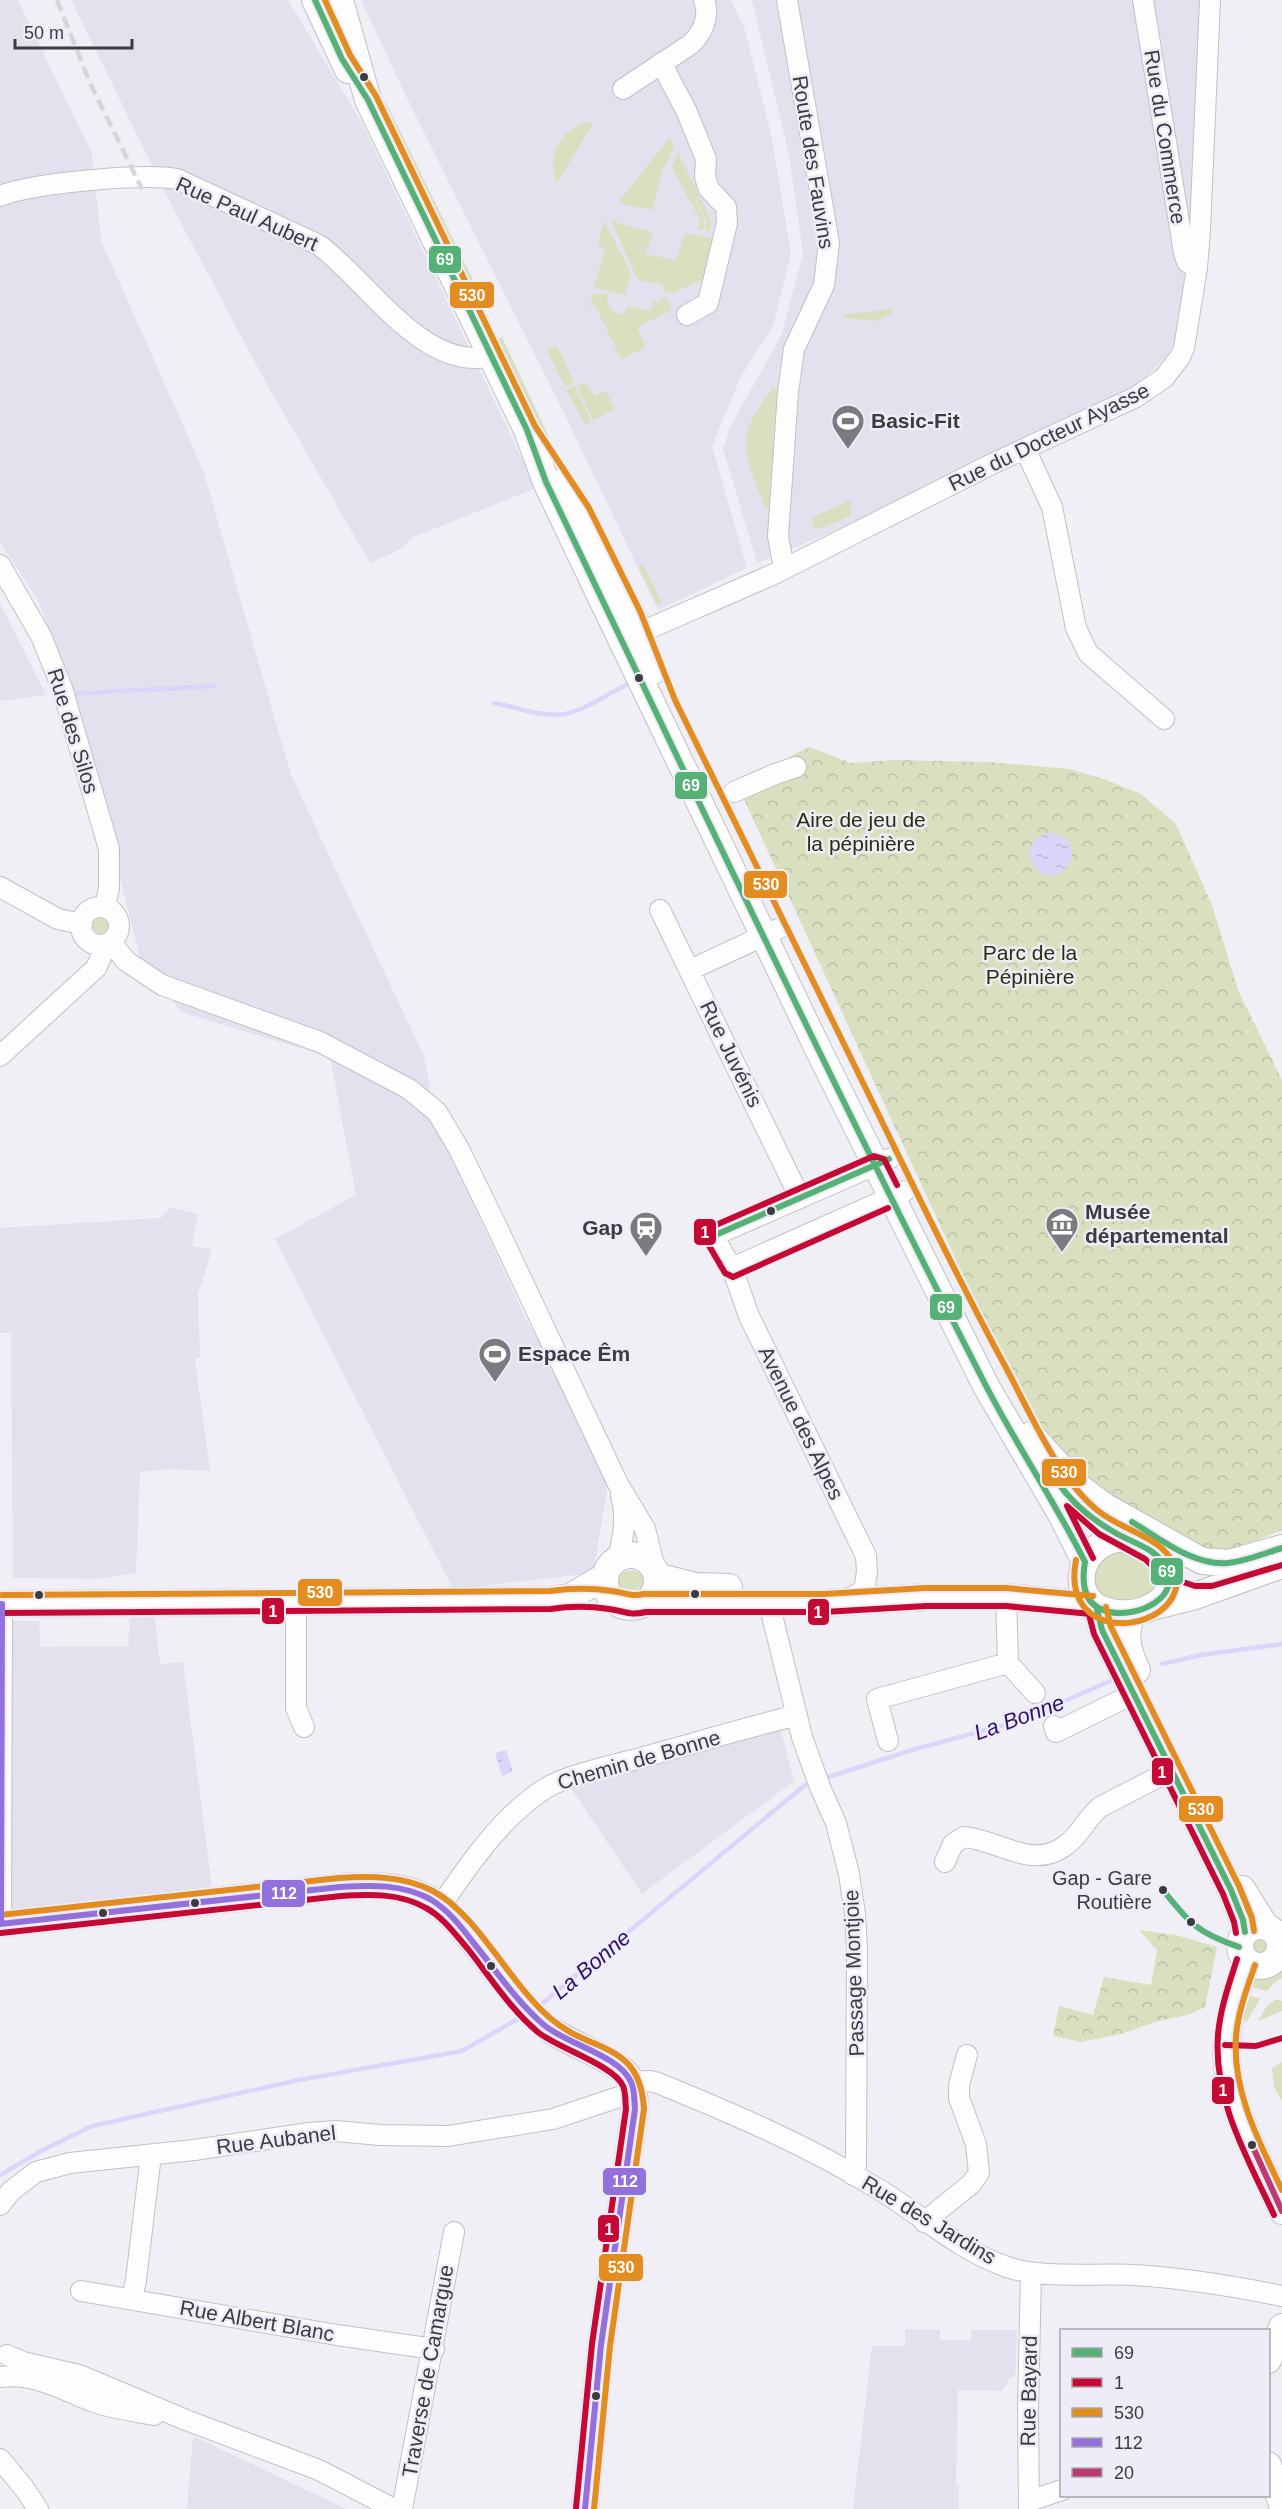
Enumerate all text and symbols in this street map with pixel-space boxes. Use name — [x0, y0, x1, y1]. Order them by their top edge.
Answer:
scale bar — [15, 12, 132, 50]
text: 50 m — [24, 23, 64, 43]
street label: Rue du Commerce — [1140, 48, 1191, 226]
unlabelled marker — [358, 71, 370, 83]
street label: Route des Fauvins — [788, 74, 839, 250]
street label: Rue Paul Aubert — [173, 172, 322, 255]
line badge: 69 — [428, 245, 462, 274]
text: 69 — [436, 251, 454, 268]
line badge: 530 — [449, 281, 495, 309]
text: 530 — [459, 287, 485, 304]
street label: Rue du Docteur Ayasse — [945, 378, 1153, 495]
sports icon: Basic-Fit — [830, 403, 866, 450]
place label: Basic-Fit — [871, 409, 960, 432]
street label: Rue des Silos — [44, 666, 103, 796]
unlabelled marker — [633, 672, 645, 684]
line badge: 69 — [674, 771, 708, 800]
text: 69 — [682, 777, 700, 794]
park label: Aire de jeu de la pépinière — [796, 808, 926, 855]
line badge: 530 — [743, 870, 788, 899]
text: 530 — [753, 876, 779, 893]
park label: Parc de la Pépinière — [983, 941, 1078, 988]
street label: Rue Juvénis — [696, 997, 767, 1111]
place label: Musée départemental — [1085, 1200, 1229, 1247]
unlabelled marker — [765, 1205, 777, 1217]
museum icon: Musée départemental — [1044, 1206, 1080, 1253]
station icon: Gap — [628, 1210, 664, 1257]
place label: Gap — [582, 1216, 623, 1239]
line badge: 1 — [693, 1218, 717, 1246]
text: 1 — [701, 1224, 710, 1241]
line badge: 69 — [929, 1293, 963, 1321]
text: 69 — [937, 1299, 955, 1316]
sports icon: Espace Êm — [477, 1336, 513, 1383]
place label: Espace Êm — [518, 1342, 630, 1365]
street label: Avenue des Alpes — [754, 1342, 849, 1503]
line badge: 530 — [1041, 1458, 1087, 1487]
text: 530 — [1051, 1464, 1077, 1481]
line badge: 69 — [1150, 1557, 1184, 1586]
text: 69 — [1158, 1563, 1176, 1580]
line badge: 530 — [297, 1578, 343, 1607]
text: 530 — [307, 1584, 333, 1601]
unlabelled marker — [689, 1588, 701, 1600]
unlabelled marker — [33, 1589, 45, 1601]
line badge: 1 — [261, 1597, 285, 1625]
line badge: 1 — [807, 1598, 830, 1626]
text: 1 — [269, 1603, 278, 1620]
text: 1 — [814, 1604, 823, 1621]
water label: La Bonne — [971, 1690, 1068, 1745]
street label: Chemin de Bonne — [555, 1725, 723, 1794]
line badge: 1 — [1151, 1757, 1174, 1786]
text: 1 — [1158, 1764, 1167, 1781]
line badge: 530 — [1178, 1795, 1224, 1823]
text: 530 — [1188, 1801, 1214, 1818]
place label: Gap - Gare Routière — [1052, 1867, 1152, 1913]
line badge: 112 — [261, 1879, 306, 1908]
marker: Gap - Gare Routière — [1157, 1884, 1169, 1896]
text: 112 — [271, 1885, 297, 1902]
street label: Passage Montjoie — [839, 1889, 868, 2057]
unlabelled marker — [189, 1897, 201, 1909]
unlabelled marker — [97, 1907, 109, 1919]
unlabelled marker — [1185, 1916, 1197, 1928]
water label: La Bonne — [547, 1925, 635, 2004]
unlabelled marker — [485, 1960, 497, 1972]
line badge: 1 — [1211, 2076, 1235, 2105]
text: 1 — [1219, 2082, 1228, 2099]
street label: Rue Aubanel — [215, 2121, 337, 2158]
unlabelled marker — [1246, 2139, 1258, 2151]
line badge: 112 — [602, 2167, 647, 2196]
street label: Rue des Jardins — [858, 2171, 1000, 2269]
text: 112 — [612, 2173, 638, 2190]
line badge: 1 — [597, 2214, 620, 2243]
text: 1 — [605, 2221, 614, 2238]
line badge: 530 — [598, 2253, 644, 2282]
text: 530 — [608, 2259, 634, 2276]
street label: Traverse de Camargue — [398, 2263, 458, 2479]
street label: Rue Albert Blanc — [178, 2296, 336, 2345]
legend — [1060, 2329, 1270, 2497]
street label: Rue Bayard — [1016, 2335, 1041, 2447]
text: 69 — [1114, 2343, 1134, 2363]
text: 1 — [1114, 2373, 1124, 2393]
unlabelled marker — [590, 2390, 602, 2402]
text: 530 — [1114, 2403, 1144, 2423]
text: 112 — [1114, 2433, 1143, 2453]
text: 20 — [1114, 2463, 1134, 2483]

